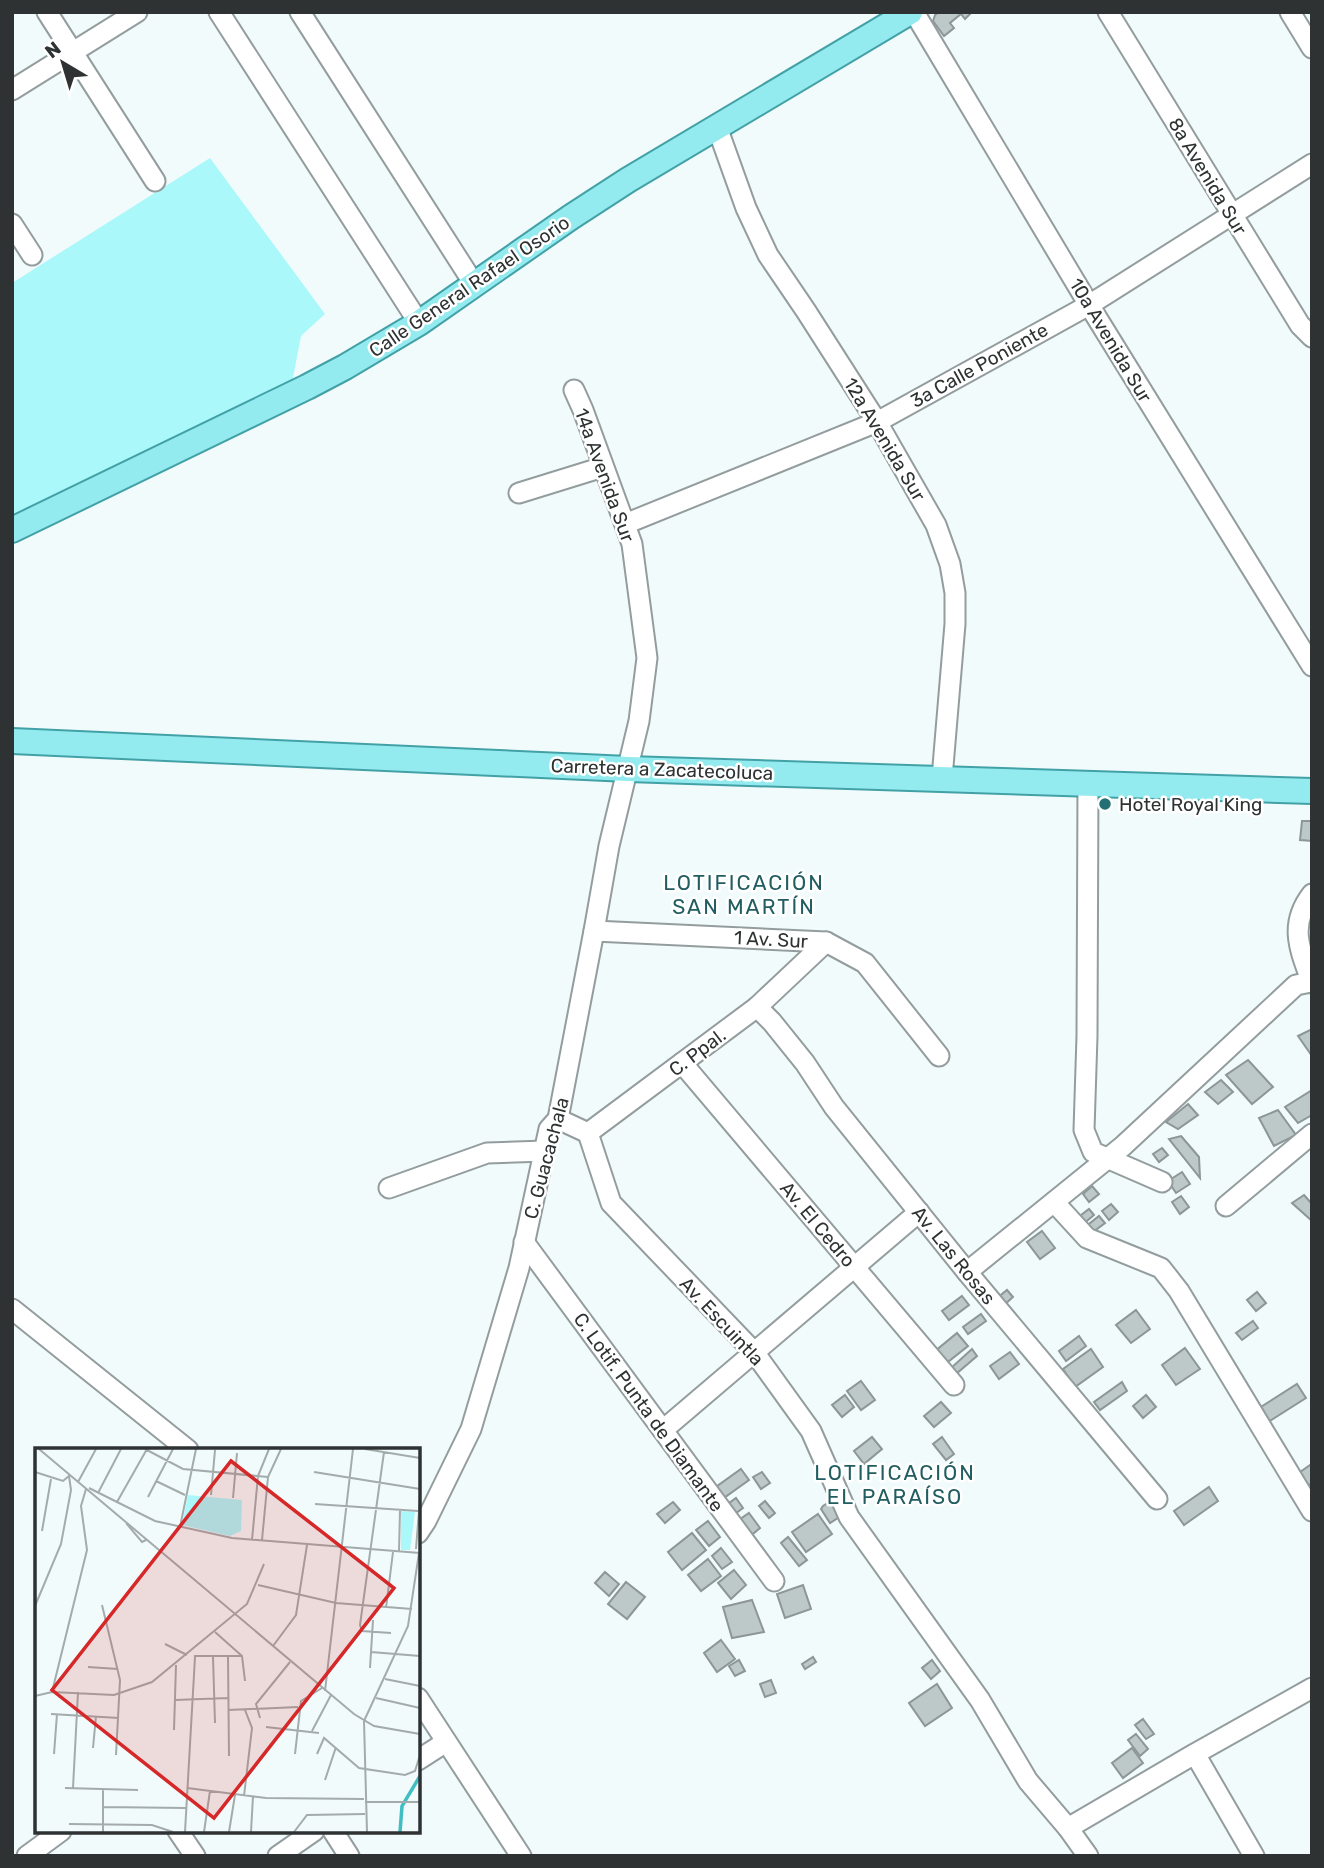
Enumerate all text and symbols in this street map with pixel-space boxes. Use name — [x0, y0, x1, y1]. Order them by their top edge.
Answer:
north arrow — [28, 28, 98, 98]
text: N — [40, 37, 65, 63]
street label: 8a Avenida Sur — [1164, 113, 1252, 240]
street label: Calle General Rafael Osorio — [365, 211, 574, 362]
street label: 10a Avenida Sur — [1064, 274, 1157, 407]
street label: 3a Calle Poniente — [907, 318, 1052, 413]
street label: 12a Avenida Sur — [839, 373, 931, 506]
street label: 14a Avenida Sur — [570, 405, 640, 546]
street label: Carretera a Zacatecoluca — [550, 754, 774, 785]
place label: Hotel Royal King — [1119, 793, 1262, 816]
marker: Hotel Royal King — [1097, 796, 1113, 812]
district label: LOTIFICACIÓN SAN MARTÍN — [663, 870, 825, 919]
street label: 1 Av. Sur — [733, 926, 809, 953]
street label: C. Ppal. — [664, 1024, 730, 1081]
street label: C. Guacachala — [519, 1095, 574, 1222]
street label: Av. El Cedro — [775, 1177, 860, 1272]
street label: Av. Las Rosas — [907, 1202, 1000, 1309]
street label: Av. Escuintla — [675, 1272, 768, 1370]
street label: C. Lotif. Punta de Diamante — [569, 1308, 729, 1516]
inset map — [35, 1448, 420, 1833]
district label: LOTIFICACIÓN EL PARAÍSO — [814, 1460, 976, 1509]

